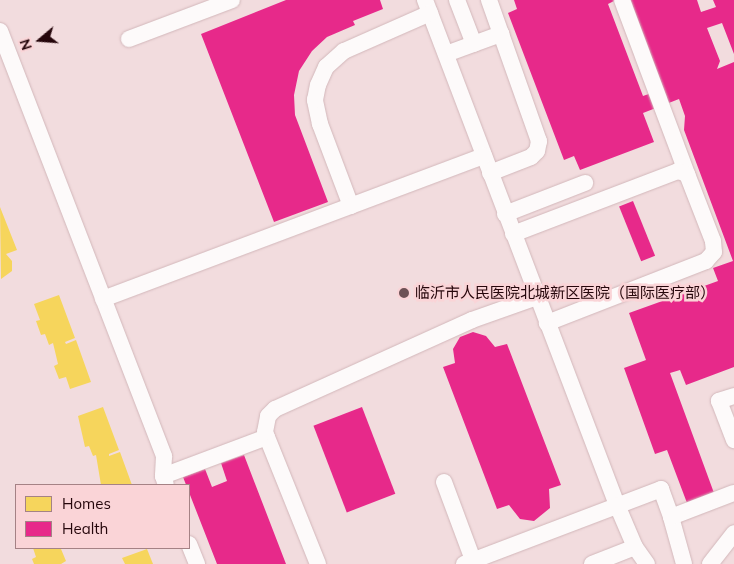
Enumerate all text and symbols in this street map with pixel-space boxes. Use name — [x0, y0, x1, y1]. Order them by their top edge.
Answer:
north arrow — [15, 15, 65, 65]
text: N — [16, 37, 36, 52]
place label: 临沂市人民医院北城新区医院（国际医疗部） — [415, 284, 715, 302]
marker: 临沂市人民医院北城新区医院（国际医疗部） — [397, 286, 411, 300]
legend — [15, 484, 190, 549]
text: Homes — [62, 494, 111, 513]
text: Health — [62, 519, 108, 538]

